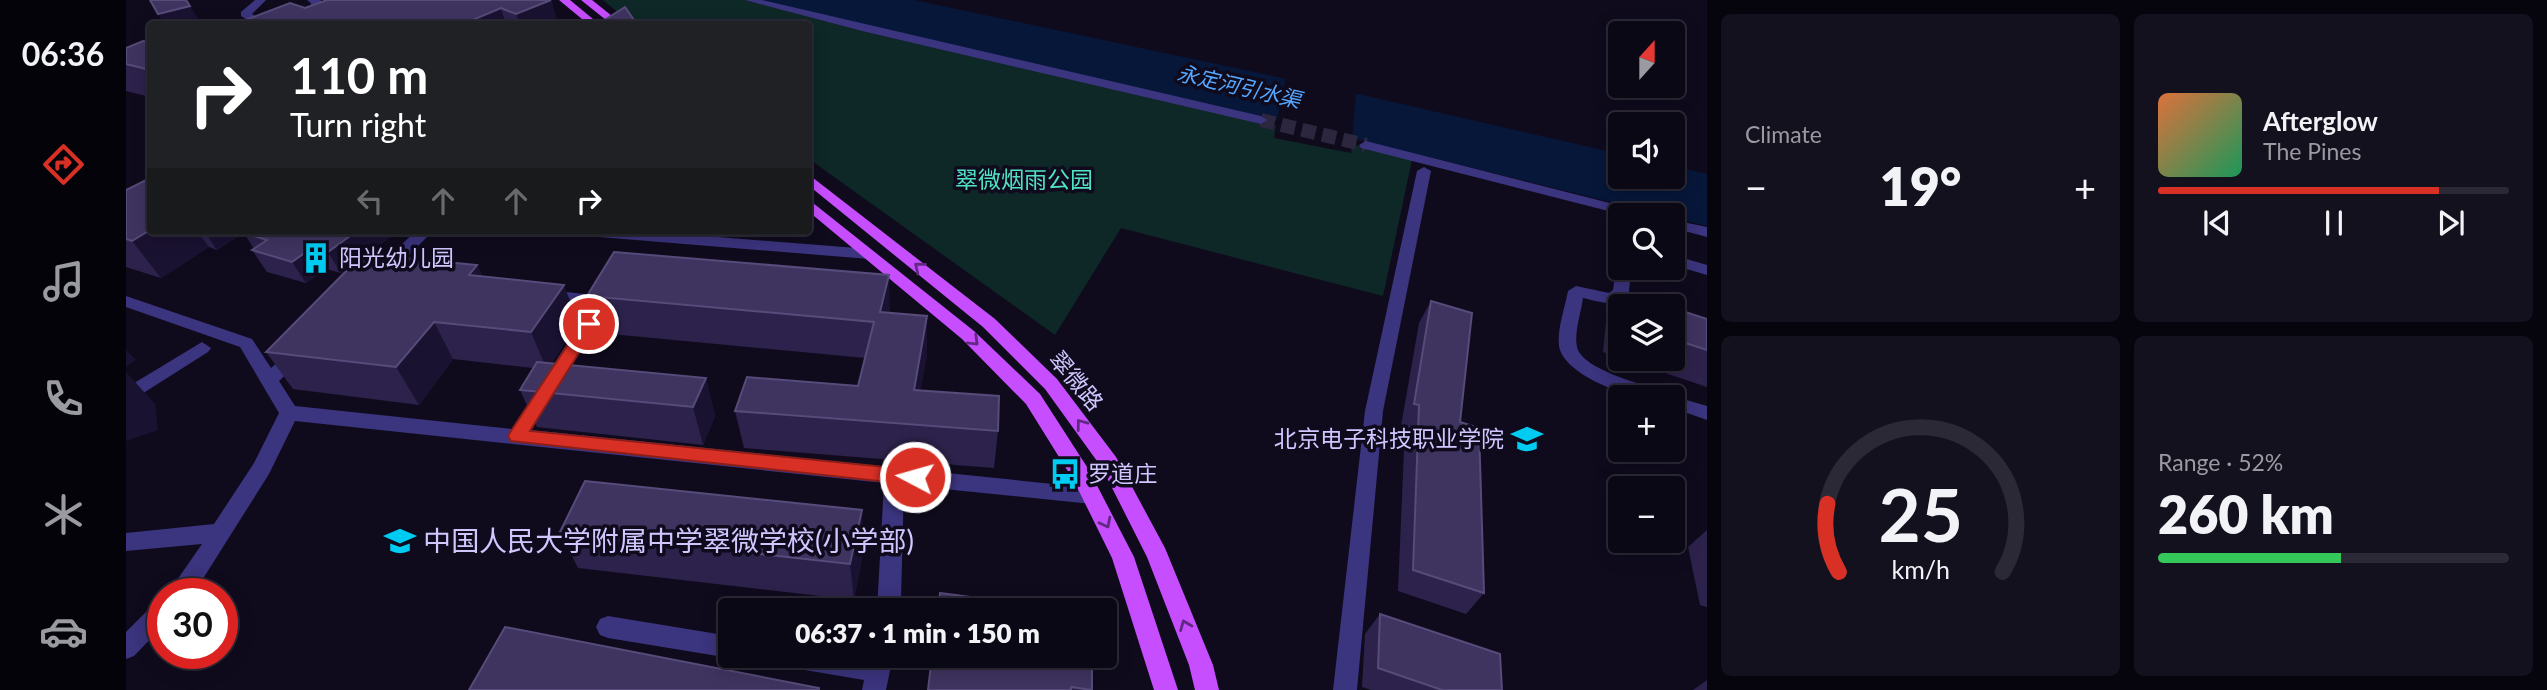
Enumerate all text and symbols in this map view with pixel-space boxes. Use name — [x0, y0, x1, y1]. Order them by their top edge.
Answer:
north arrow — [1608, 21, 1685, 98]
map controls — [1608, 21, 1685, 553]
text: 06:36 — [22, 34, 104, 73]
text: 110 m — [290, 46, 428, 104]
icon: right — [175, 49, 266, 140]
water label: 永定河引水渠 — [1175, 59, 1306, 113]
text: Turn right — [290, 105, 426, 144]
text: Afterglow — [2263, 105, 2378, 137]
button: sound — [1608, 112, 1685, 189]
text: Climate — [1745, 120, 1822, 148]
text: The Pines — [2263, 137, 2361, 165]
icon: directions — [39, 140, 88, 189]
text: 19° — [1880, 155, 1961, 217]
text: − — [1745, 164, 1767, 210]
text: + — [2074, 164, 2096, 210]
park label: 翠微烟雨公园 — [955, 165, 1093, 193]
icon: left — [351, 182, 389, 220]
icon: ahead — [424, 182, 462, 220]
icon: ahead — [497, 182, 535, 220]
icon: right — [570, 182, 608, 220]
button: search — [1608, 203, 1685, 280]
icon: previous — [2198, 204, 2236, 242]
icon: pause — [2315, 204, 2353, 242]
icon: next — [2432, 204, 2470, 242]
building icon: 阳光幼儿园 — [299, 241, 333, 275]
place label: 阳光幼儿园 — [339, 243, 454, 271]
icon: music — [39, 257, 88, 306]
one-way arrow — [914, 262, 926, 275]
pin — [559, 294, 619, 354]
button: layers — [1608, 294, 1685, 371]
icon: arrive — [570, 305, 608, 343]
one-way arrow — [966, 332, 979, 345]
street label: 翠微路 — [1044, 345, 1110, 416]
icon: phone — [39, 374, 88, 423]
button: + — [1608, 385, 1685, 462]
one-way arrow — [1077, 420, 1089, 432]
school or university icon: 北京电子科技职业学院 — [1510, 422, 1544, 456]
place label: 北京电子科技职业学院 — [1274, 424, 1504, 452]
position arrow — [878, 440, 952, 514]
text: Range · 52% — [2158, 448, 2283, 476]
bus stop icon: 罗道庄 — [1048, 457, 1082, 491]
place label: 罗道庄 — [1088, 459, 1157, 487]
text: 25 — [1878, 470, 1963, 558]
button: − — [1608, 476, 1685, 553]
text: 260 km — [2158, 483, 2334, 545]
icon: climate — [39, 490, 88, 539]
one-way arrow — [1098, 516, 1112, 528]
place label: 中国人民大学附属中学翠微学校(小学部) — [423, 523, 914, 557]
school or university icon: 中国人民大学附属中学翠微学校(小学部) — [383, 524, 417, 558]
text: km/h — [1891, 554, 1950, 584]
speed limit sign: 30 — [147, 578, 238, 669]
icon: car — [39, 607, 88, 656]
text: 06:37 · 1 min · 150 m — [795, 617, 1040, 649]
one-way arrow — [1180, 620, 1194, 632]

